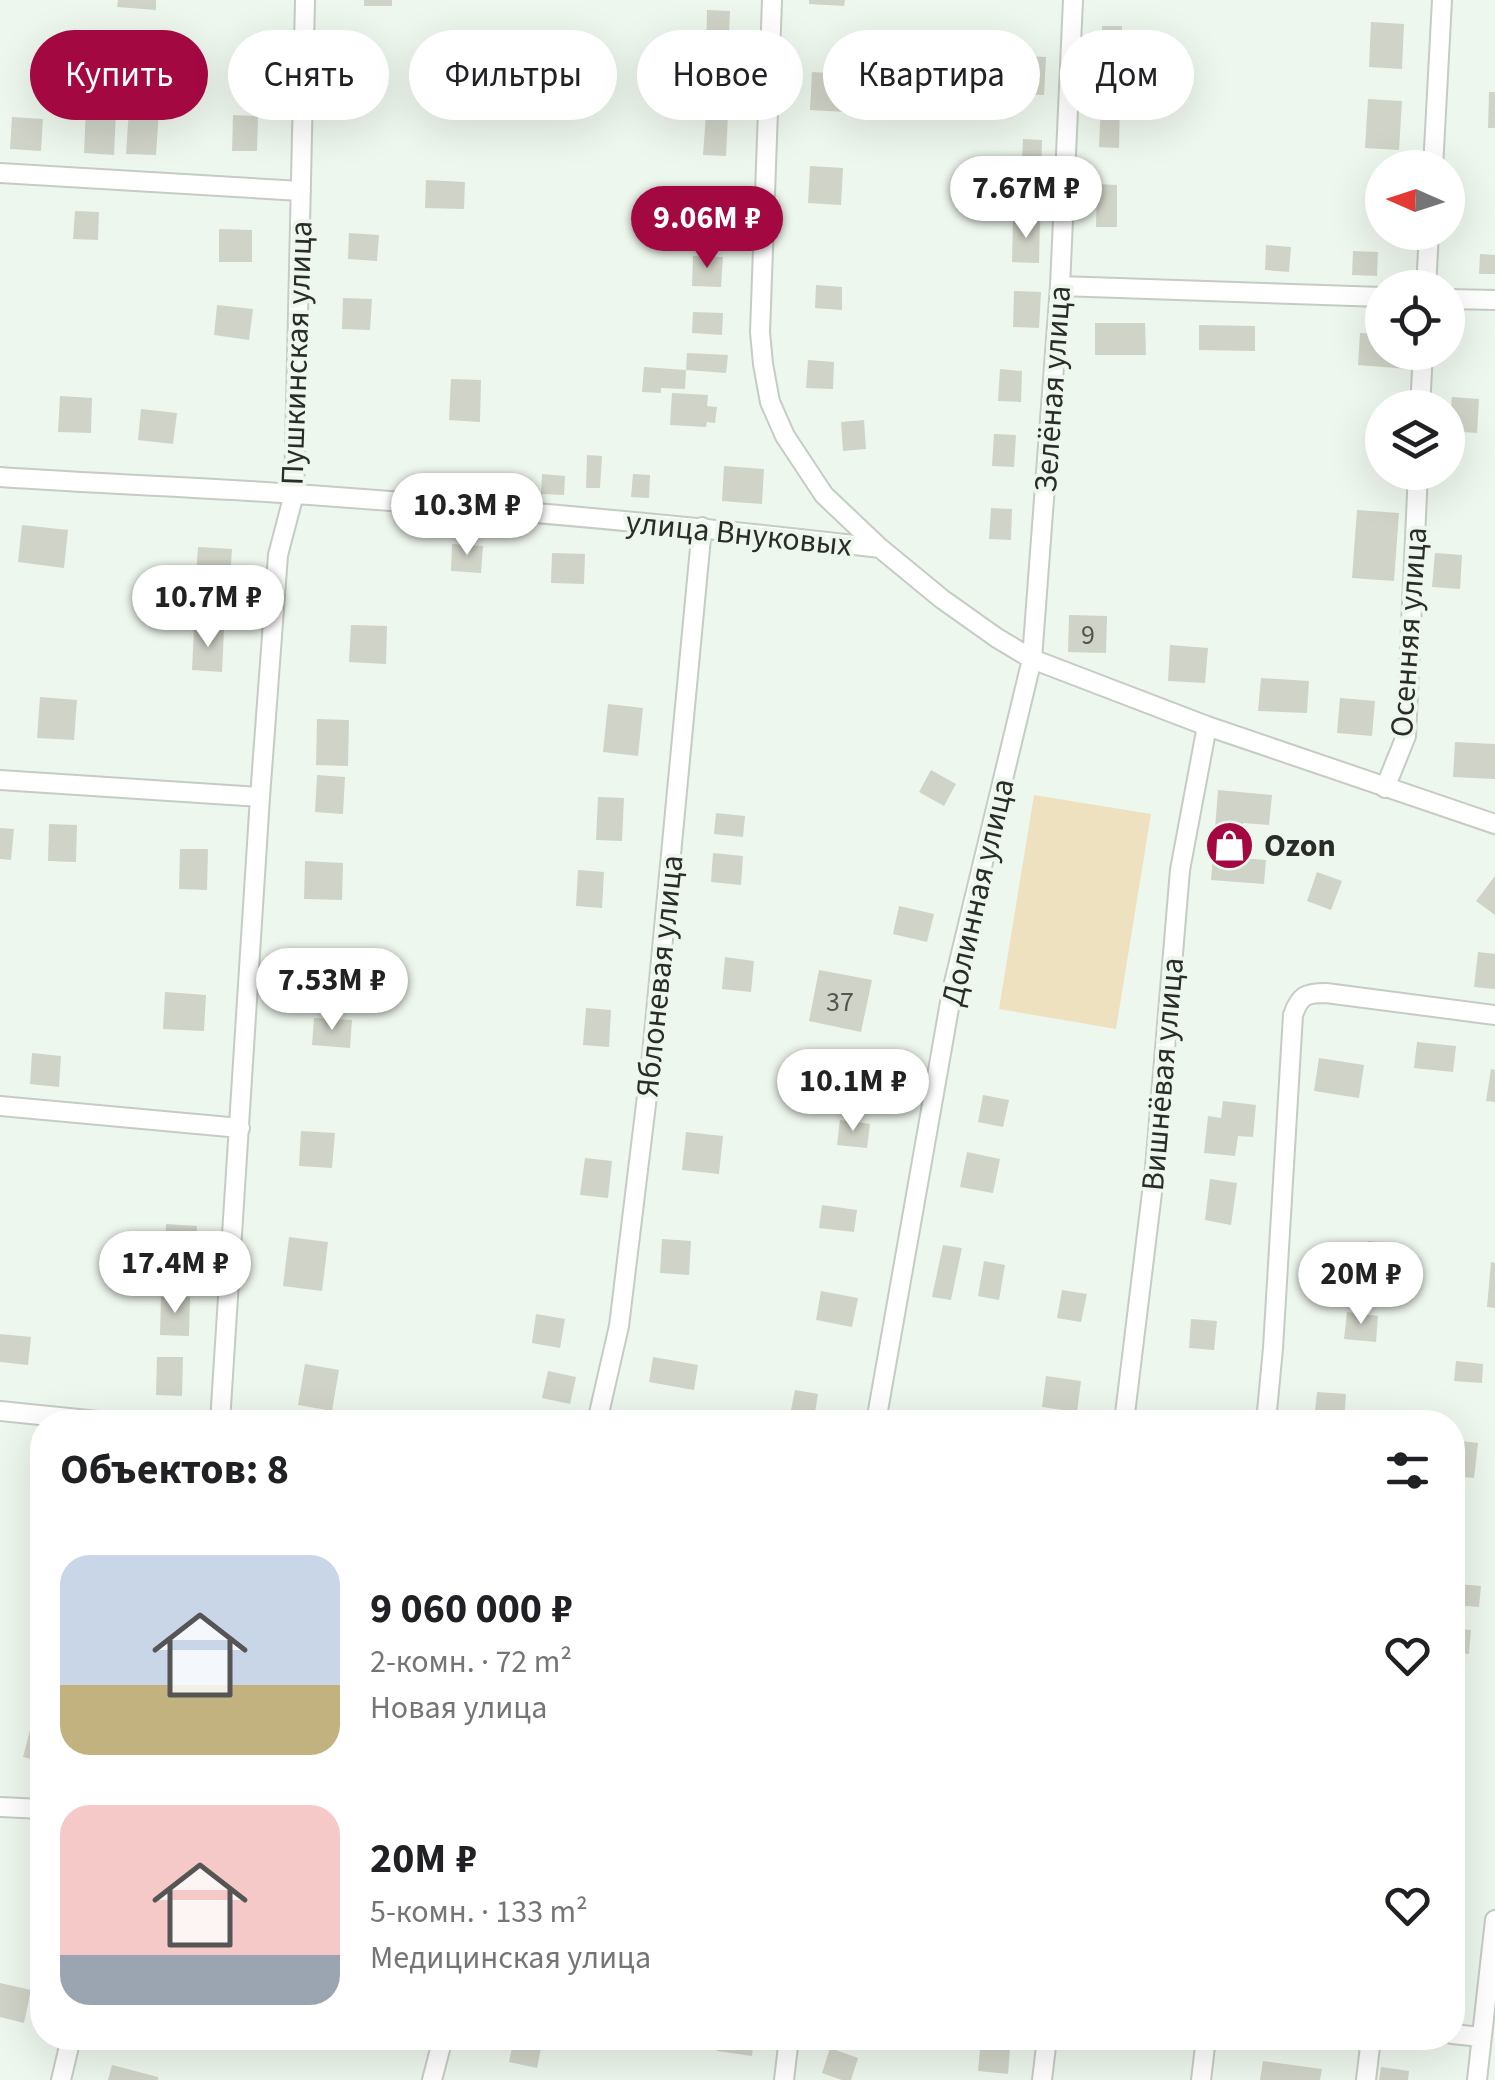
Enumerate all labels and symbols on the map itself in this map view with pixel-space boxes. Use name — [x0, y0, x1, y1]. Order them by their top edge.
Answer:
north arrow — [1365, 150, 1465, 250]
pin: 7.67M ₽ — [934, 156, 1118, 241]
pin: 9.06M ₽ — [615, 186, 799, 271]
street label: Пушкинская улица — [269, 220, 325, 486]
street label: Зелёная улица — [1023, 284, 1083, 494]
pin: 10.3M ₽ — [375, 473, 559, 558]
street label: улица Внуковых — [624, 499, 854, 569]
street label: Осенняя улица — [1379, 526, 1439, 739]
pin: 10.7M ₽ — [116, 565, 300, 650]
house number: 9 — [1081, 615, 1095, 655]
street label: Долинная улица — [929, 774, 1026, 1010]
shop icon: Ozon — [1203, 819, 1255, 871]
place label: Ozon — [1264, 823, 1336, 869]
street label: Яблоневая улица — [624, 853, 696, 1099]
pin: 7.53M ₽ — [240, 948, 424, 1033]
street label: Вишнёвая улица — [1130, 956, 1196, 1193]
house number: 37 — [826, 982, 854, 1022]
pin: 10.1M ₽ — [761, 1049, 945, 1134]
pin: 17.4M ₽ — [83, 1231, 267, 1316]
pin: 20M ₽ — [1291, 1242, 1431, 1327]

